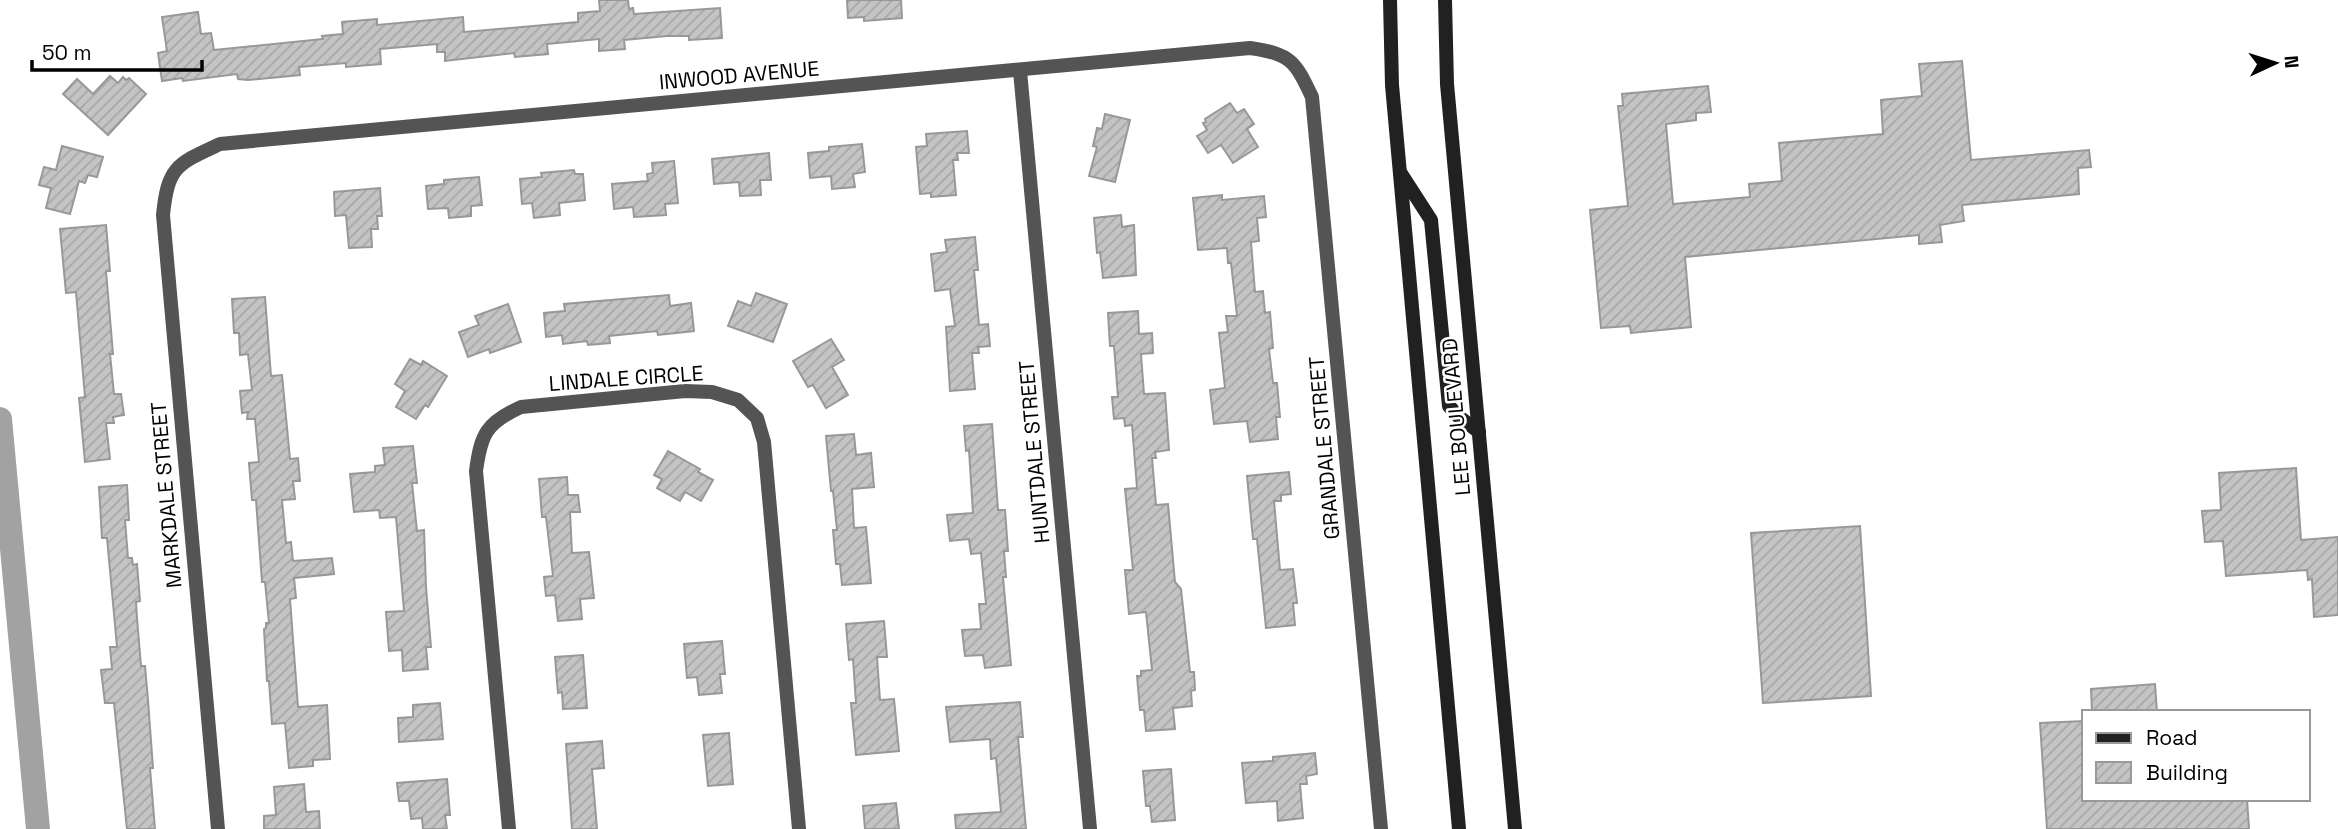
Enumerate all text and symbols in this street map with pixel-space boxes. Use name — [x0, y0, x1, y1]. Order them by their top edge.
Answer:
scale bar — [32, 28, 201, 72]
north arrow — [2240, 28, 2310, 98]
text: 50 m — [42, 39, 92, 66]
street label: INWOOD AVENUE — [658, 55, 820, 95]
text: N — [2279, 55, 2304, 69]
street label: LEE BOULEVARD — [1436, 337, 1476, 497]
street label: GRANDALE STREET — [1303, 355, 1345, 541]
street label: LINDALE CIRCLE — [548, 359, 704, 397]
street label: HUNTDALE STREET — [1013, 359, 1055, 545]
street label: MARKDALE STREET — [144, 401, 188, 589]
legend — [2082, 710, 2310, 801]
text: Road — [2146, 724, 2198, 751]
text: Building — [2146, 759, 2228, 786]

